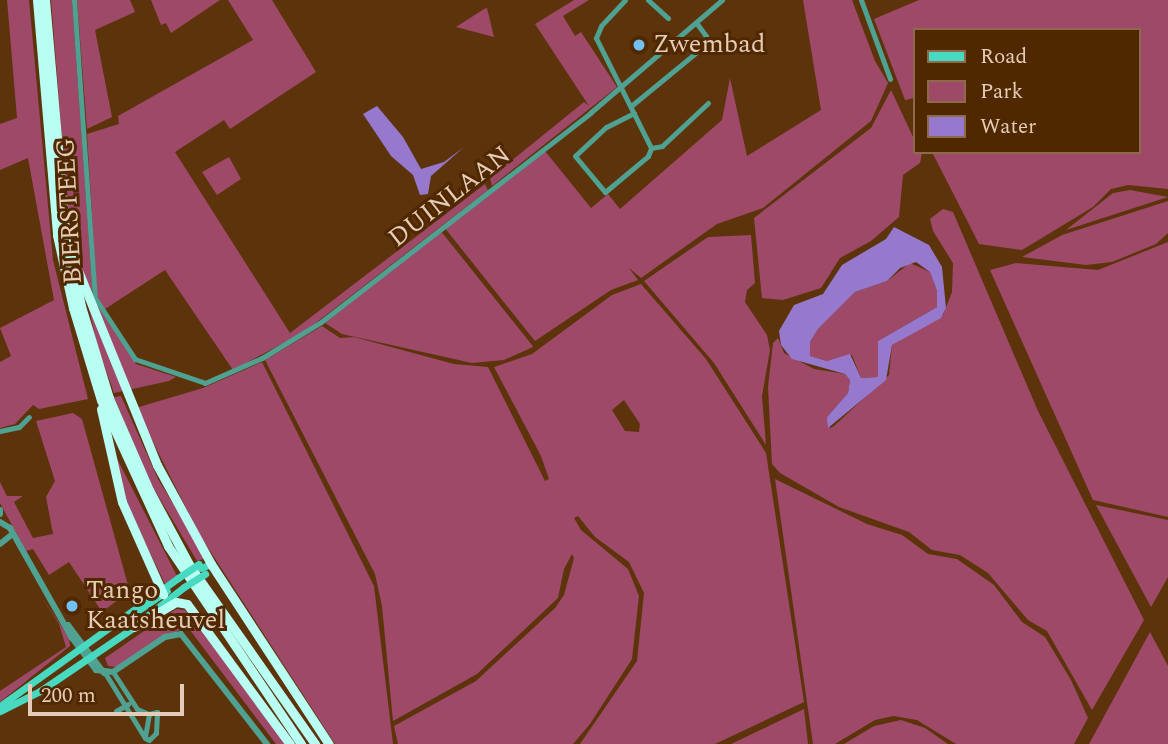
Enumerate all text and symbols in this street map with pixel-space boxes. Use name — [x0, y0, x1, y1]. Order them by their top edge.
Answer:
legend — [912, 28, 1140, 154]
place label: Zwembad — [653, 29, 765, 61]
marker: Zwembad — [631, 37, 647, 53]
text: Road — [980, 41, 1027, 73]
text: Park — [980, 76, 1023, 108]
text: Water — [980, 111, 1036, 143]
street label: BIERSTEEG — [51, 137, 89, 285]
street label: DUINLAAN — [383, 140, 517, 254]
place label: Tango Kaatsheuvel — [86, 575, 225, 636]
marker: Tango Kaatsheuvel — [64, 598, 80, 614]
scale bar — [32, 670, 187, 714]
text: 200 m — [41, 680, 96, 712]

